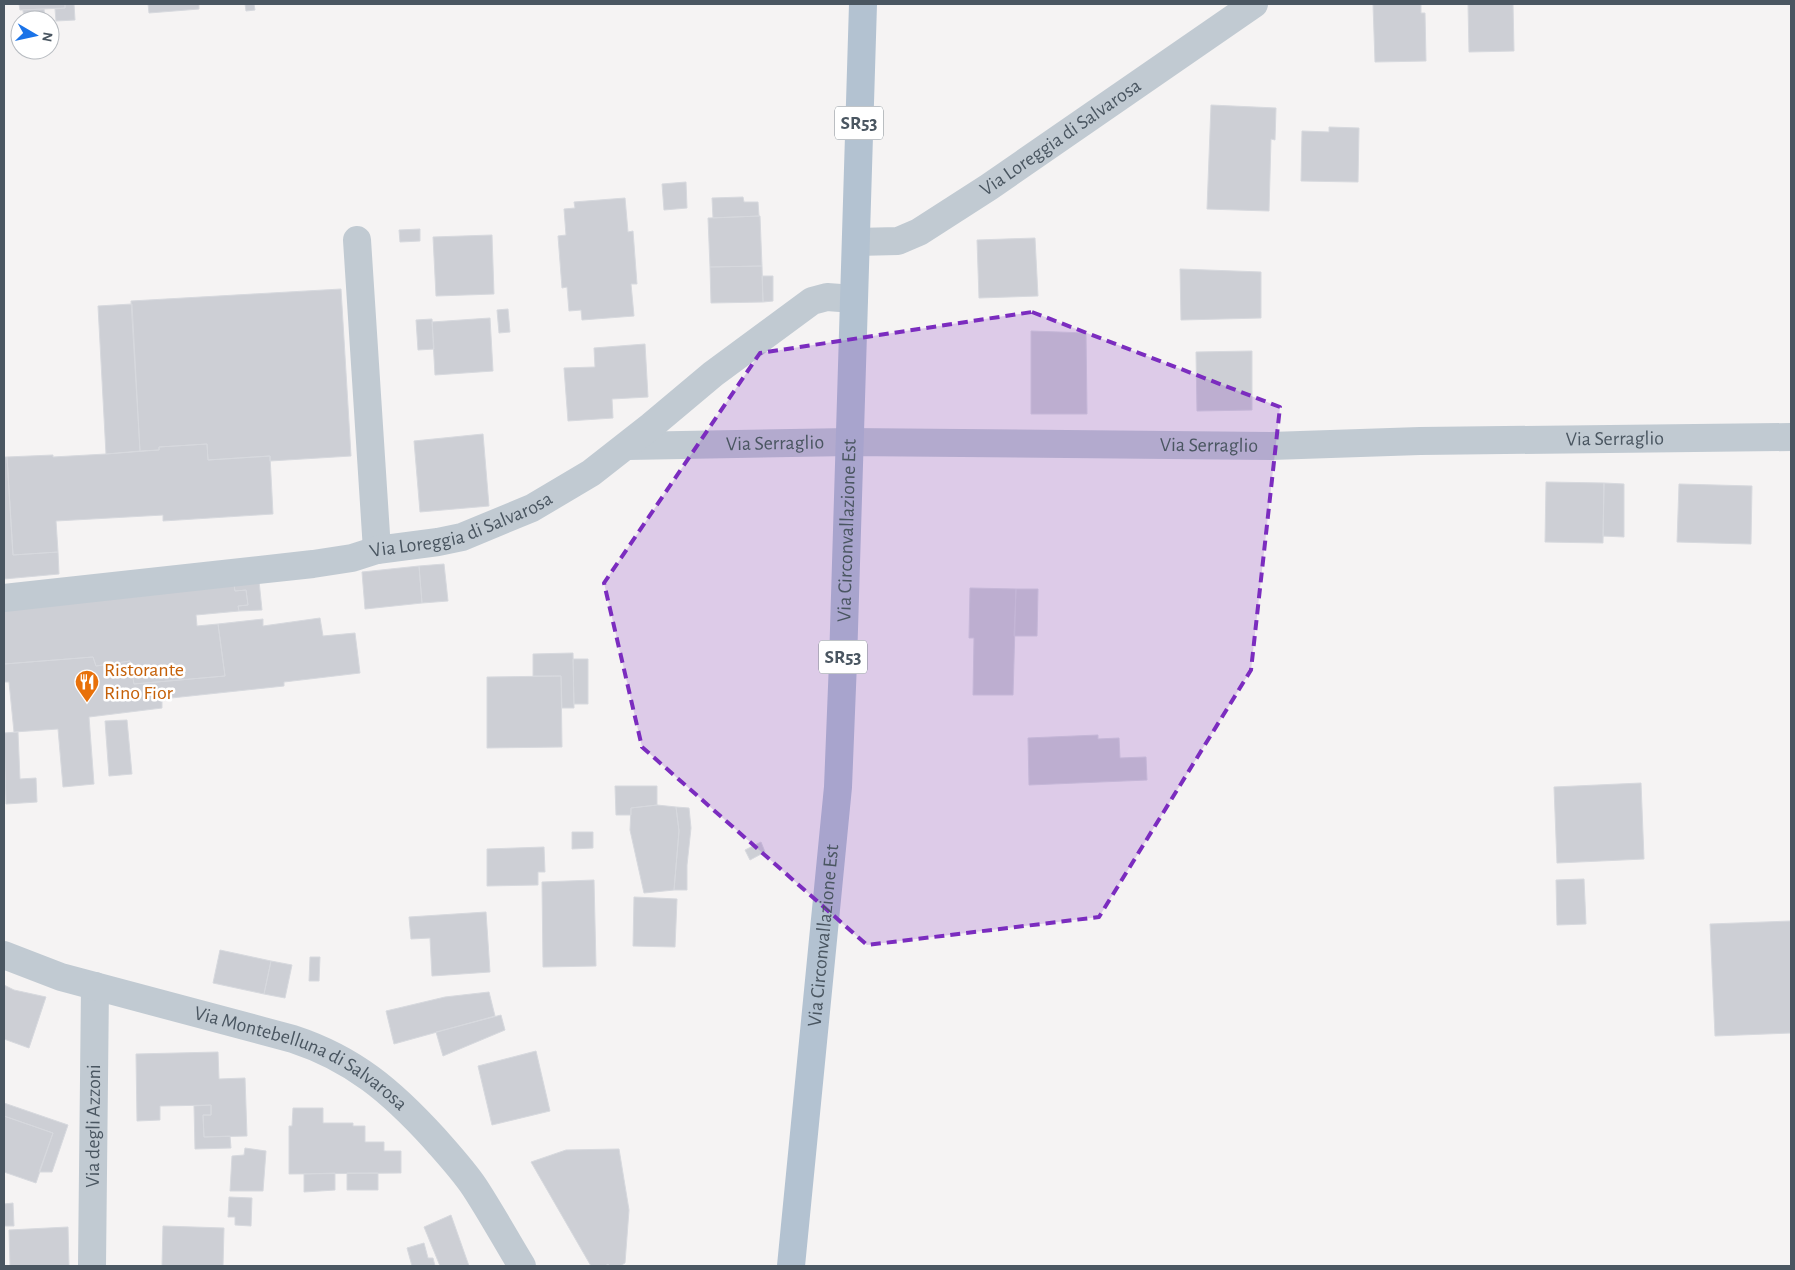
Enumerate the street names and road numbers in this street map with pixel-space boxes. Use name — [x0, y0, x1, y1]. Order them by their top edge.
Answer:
street label: Via Loreggia di Salvarosa — [977, 75, 1145, 200]
road number: SR53 — [835, 106, 883, 140]
street label: Via Serraglio — [1566, 428, 1664, 449]
street label: Via Serraglio — [726, 432, 824, 454]
street label: Via Serraglio — [1160, 435, 1258, 456]
street label: Via Circonvallazione Est — [834, 438, 860, 622]
street label: Via Loreggia di Salvarosa — [367, 488, 556, 562]
road number: SR53 — [819, 640, 867, 674]
street label: Via Circonvallazione Est — [805, 843, 842, 1028]
street label: Via Montebelluna di Salvarosa — [192, 1003, 411, 1114]
street label: Via degli Azzoni — [83, 1064, 104, 1188]

